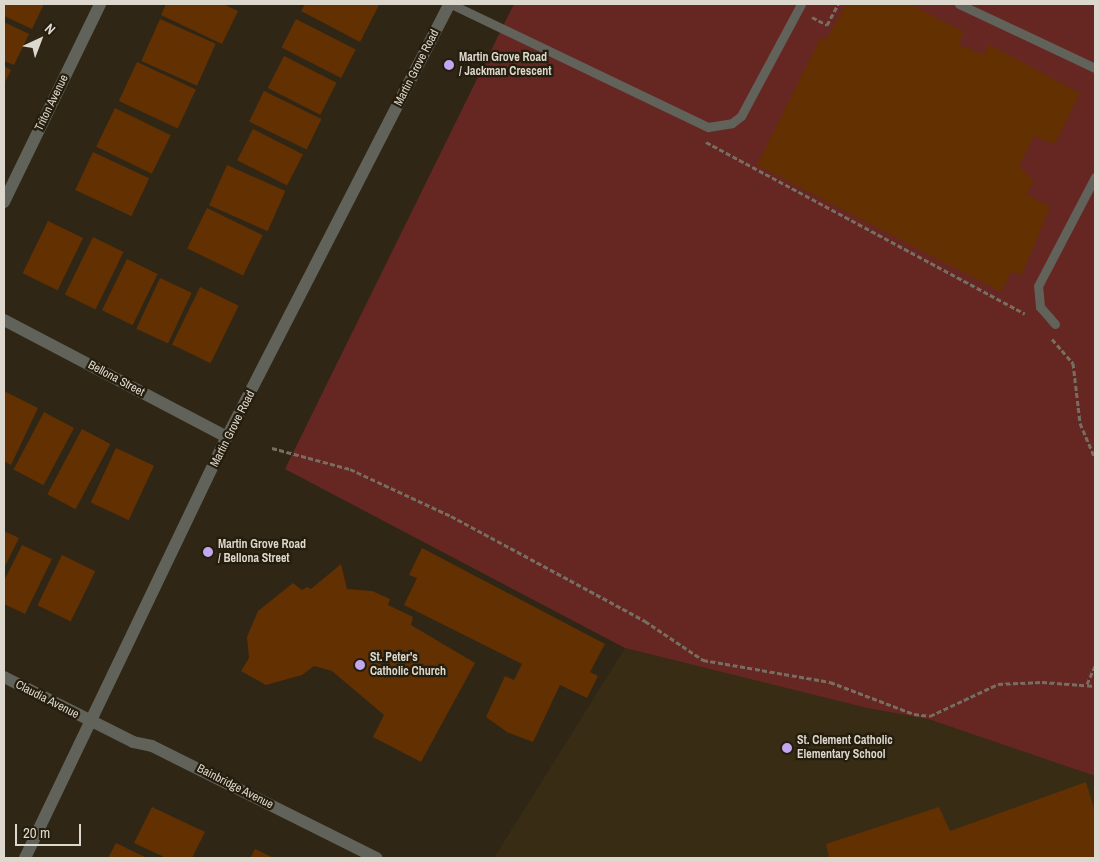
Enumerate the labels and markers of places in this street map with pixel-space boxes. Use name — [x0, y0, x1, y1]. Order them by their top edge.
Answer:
place label: Martin Grove Road / Jackman Crescent — [459, 51, 551, 79]
marker: Martin Grove Road / Jackman Crescent — [443, 59, 455, 71]
place label: Martin Grove Road / Bellona Street — [218, 538, 306, 566]
marker: Martin Grove Road / Bellona Street — [202, 546, 214, 558]
place label: St. Peter's Catholic Church — [370, 651, 446, 679]
marker: St. Peter's Catholic Church — [354, 659, 366, 671]
place label: St. Clement Catholic Elementary School — [797, 734, 893, 762]
marker: St. Clement Catholic Elementary School — [781, 742, 793, 754]

